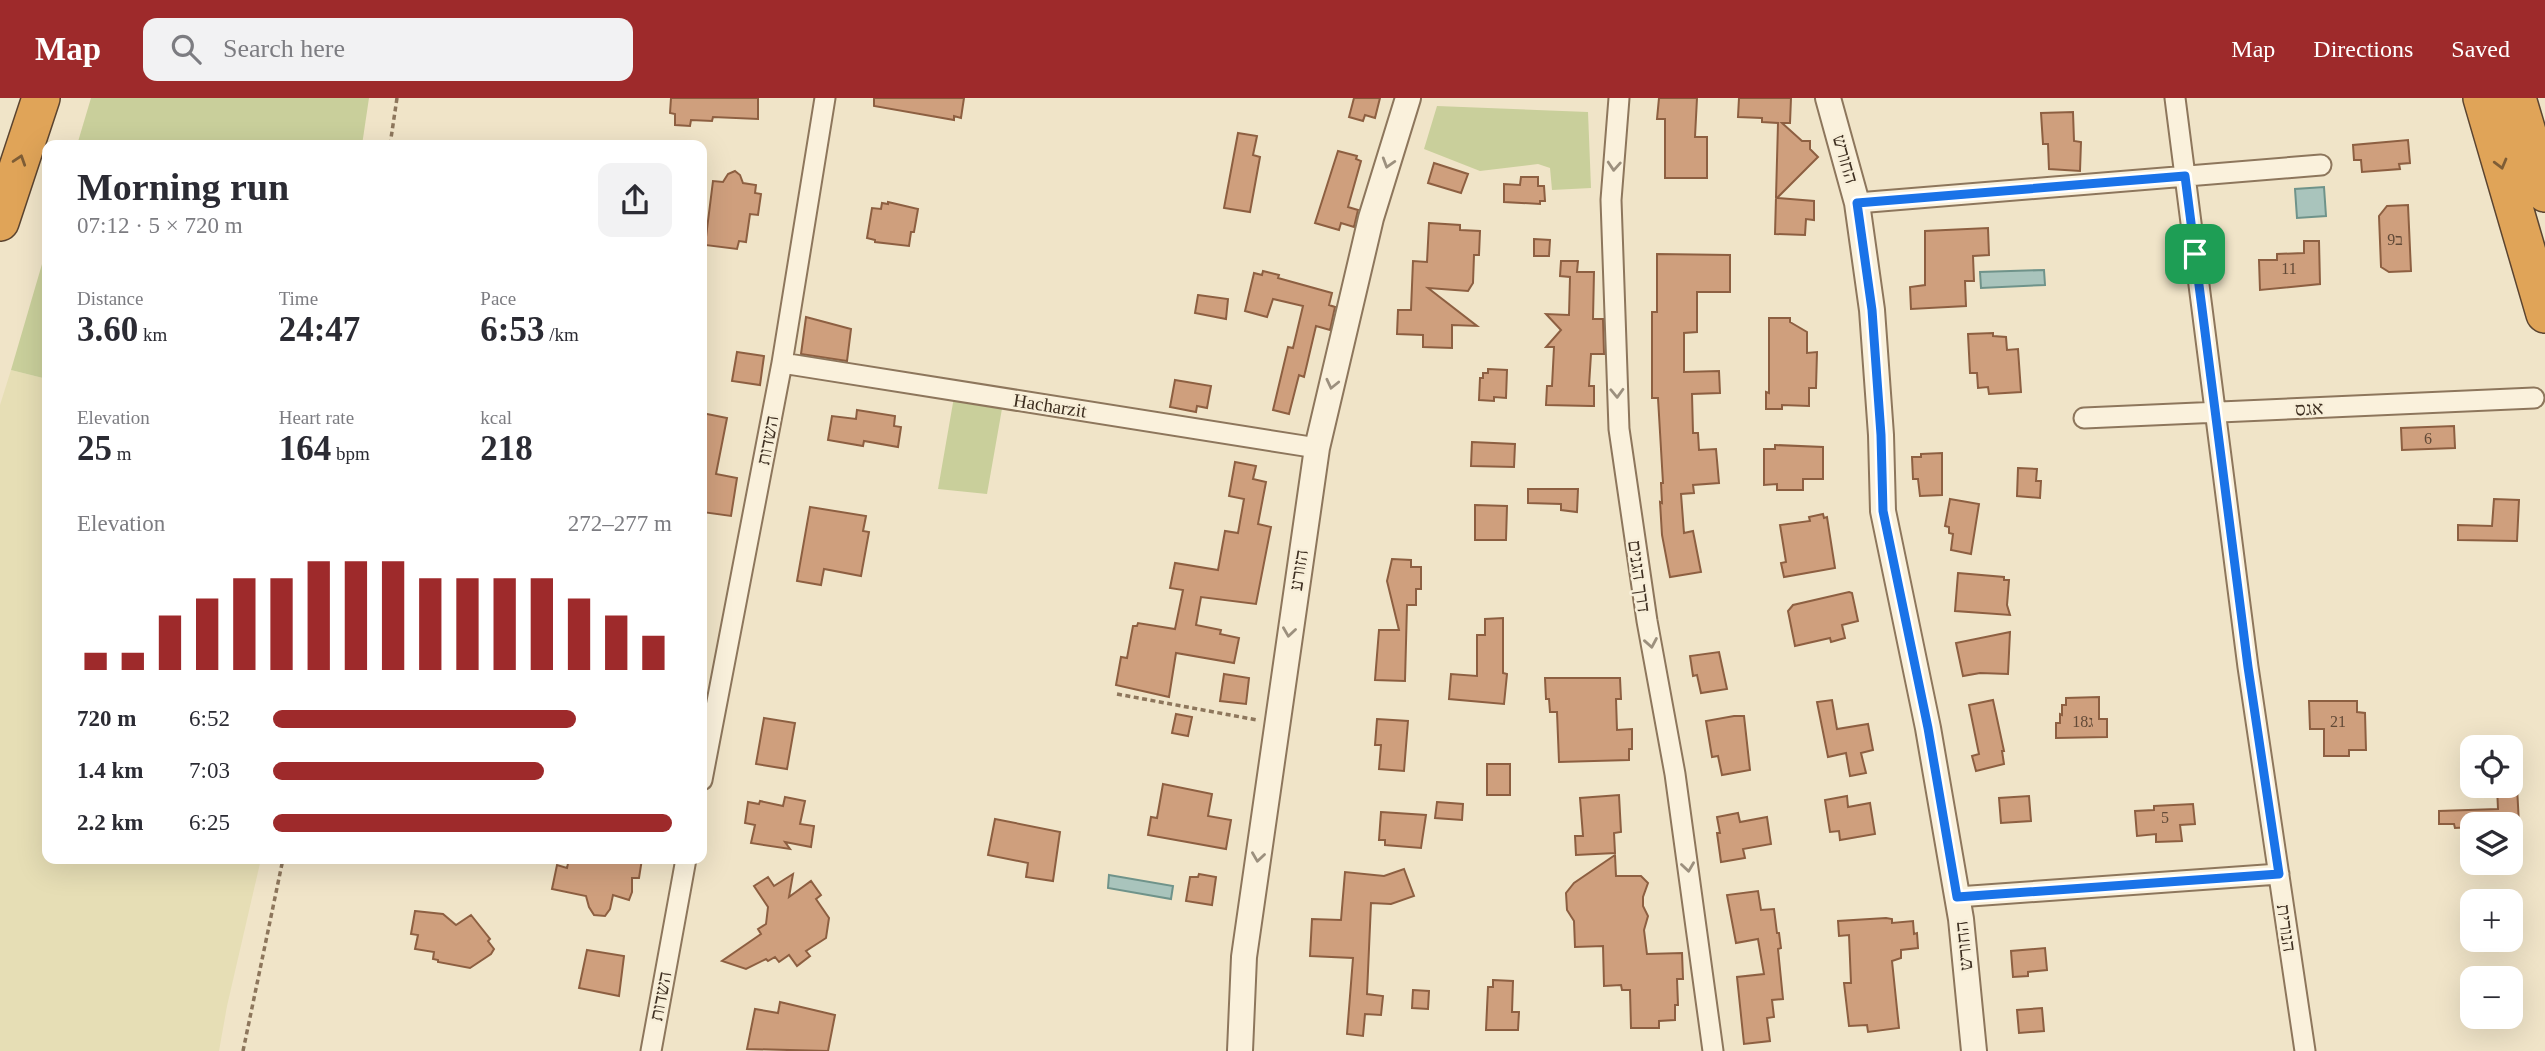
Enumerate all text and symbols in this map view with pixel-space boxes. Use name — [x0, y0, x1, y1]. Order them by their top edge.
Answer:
search box — [143, 18, 633, 81]
icon: search — [167, 30, 205, 68]
text: Map — [35, 31, 101, 67]
text: Search here — [223, 34, 345, 63]
text: Map — [2231, 36, 2275, 62]
text: Directions — [2313, 36, 2413, 62]
text: Saved — [2451, 36, 2510, 62]
street label: החורש — [1829, 132, 1862, 186]
one-way arrow — [12, 154, 26, 167]
one-way arrow — [1381, 157, 1396, 169]
one-way arrow — [2492, 158, 2507, 170]
one-way arrow — [1607, 161, 1622, 172]
button: share — [598, 163, 672, 237]
text: Morning run — [77, 166, 289, 208]
text: 07:12 · 5 × 720 m — [77, 213, 243, 238]
pin — [2165, 224, 2225, 284]
house number: 9ב — [2387, 231, 2403, 248]
icon: arrive — [2176, 235, 2214, 273]
house number: 11 — [2281, 260, 2297, 277]
text: Distance — [77, 288, 143, 309]
text: Time — [279, 288, 318, 309]
text: Pace — [480, 288, 516, 309]
text: 3.60 — [77, 310, 138, 349]
text: 24:47 — [279, 310, 360, 349]
text: 6:53 — [480, 310, 544, 349]
text: km — [138, 324, 167, 345]
text: /km — [544, 324, 579, 345]
one-way arrow — [1326, 378, 1340, 390]
one-way arrow — [1610, 388, 1625, 399]
street label: Hacharzit — [1012, 389, 1089, 422]
street label: אגס — [2294, 397, 2324, 420]
text: Elevation — [77, 407, 150, 428]
text: Heart rate — [279, 407, 354, 428]
text: kcal — [480, 407, 512, 428]
street label: השדות — [752, 414, 783, 467]
text: 25 — [77, 429, 112, 468]
text: 164 — [279, 429, 331, 468]
text: 218 — [480, 429, 533, 468]
house number: 6 — [2424, 430, 2432, 447]
text: m — [112, 443, 132, 464]
text: bpm — [331, 443, 370, 464]
text: Elevation — [77, 511, 165, 536]
text: 272–277 m — [568, 511, 672, 536]
street label: דרך הגנים — [1624, 539, 1655, 614]
street label: הזורע — [1285, 548, 1312, 592]
one-way arrow — [1282, 626, 1297, 638]
one-way arrow — [1642, 637, 1657, 649]
text: 720 m — [77, 706, 136, 731]
text: 6:52 — [189, 706, 230, 731]
house number: 18ג — [2072, 713, 2094, 730]
house number: 21 — [2330, 713, 2346, 730]
map controls — [2460, 735, 2523, 1029]
button: locate — [2460, 735, 2523, 798]
text: 1.4 km — [77, 758, 143, 783]
text: 7:03 — [189, 758, 230, 783]
house number: 5 — [2161, 809, 2169, 826]
text: 2.2 km — [77, 810, 143, 835]
text: 6:25 — [189, 810, 230, 835]
button: layers — [2460, 812, 2523, 875]
one-way arrow — [1250, 851, 1265, 863]
one-way arrow — [1680, 862, 1695, 873]
button: + — [2460, 889, 2523, 952]
street label: הנורית — [2273, 903, 2300, 953]
street label: החורש — [1950, 920, 1977, 972]
button: − — [2460, 966, 2523, 1029]
street label: השדות — [645, 970, 676, 1023]

